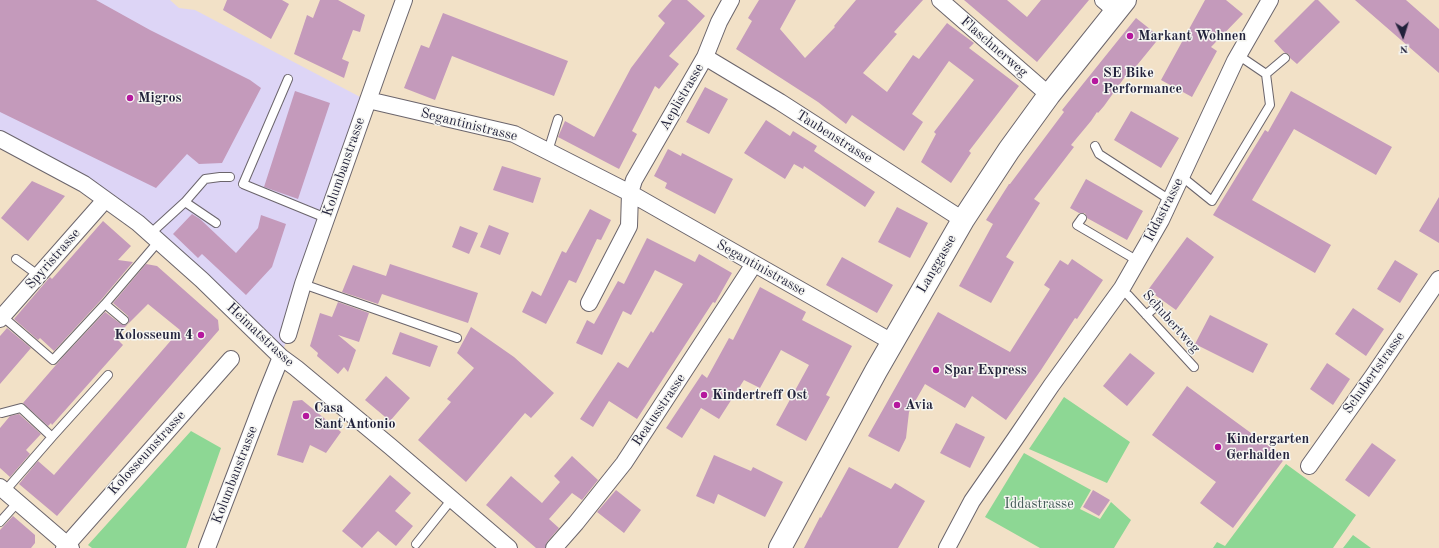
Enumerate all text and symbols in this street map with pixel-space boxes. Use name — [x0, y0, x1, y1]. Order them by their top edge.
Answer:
street label: Flaschnerweg — [957, 13, 1031, 81]
north arrow — [1383, 16, 1423, 56]
place label: Markant Wohnen — [1138, 28, 1246, 44]
marker: Markant Wohnen — [1125, 31, 1135, 41]
text: N — [1399, 43, 1408, 54]
street label: Aeplistrasse — [656, 61, 708, 133]
place label: SE Bike Performance — [1103, 65, 1182, 98]
marker: SE Bike Performance — [1090, 76, 1100, 86]
place label: Migros — [138, 90, 182, 106]
marker: Migros — [125, 93, 135, 103]
street label: Segantinistrasse — [419, 105, 519, 145]
street label: Taubenstrasse — [793, 107, 875, 167]
street label: Kolumbanstrasse — [319, 115, 369, 219]
street label: Iddastrasse — [1141, 175, 1187, 245]
street label: Spyristrasse — [22, 225, 84, 293]
street label: Langgasse — [914, 232, 960, 296]
street label: Segantinistrasse — [713, 237, 809, 299]
street label: Schubertweg — [1139, 287, 1203, 357]
street label: Heimatstrasse — [223, 299, 297, 371]
place label: Kolosseum 4 — [114, 327, 193, 343]
street label: Schubertstrasse — [1339, 329, 1409, 417]
marker: Kolosseum 4 — [196, 330, 206, 340]
place label: Spar Express — [944, 362, 1027, 378]
marker: Spar Express — [931, 365, 941, 375]
street label: Beatusstrasse — [629, 371, 689, 449]
place label: Kindertreff Ost — [712, 387, 808, 403]
marker: Kindertreff Ost — [699, 390, 709, 400]
place label: Avia — [905, 397, 933, 413]
place label: Casa Sant'Antonio — [314, 400, 396, 432]
marker: Avia — [892, 400, 902, 410]
street label: Kolosseumstrasse — [105, 407, 189, 499]
marker: Casa Sant'Antonio — [301, 411, 311, 421]
street label: Kolumbanstrasse — [209, 424, 261, 526]
place label: Kindergarten Gerhalden — [1226, 431, 1309, 464]
marker: Kindergarten Gerhalden — [1213, 442, 1223, 452]
park label: Iddastrasse — [1004, 496, 1074, 512]

